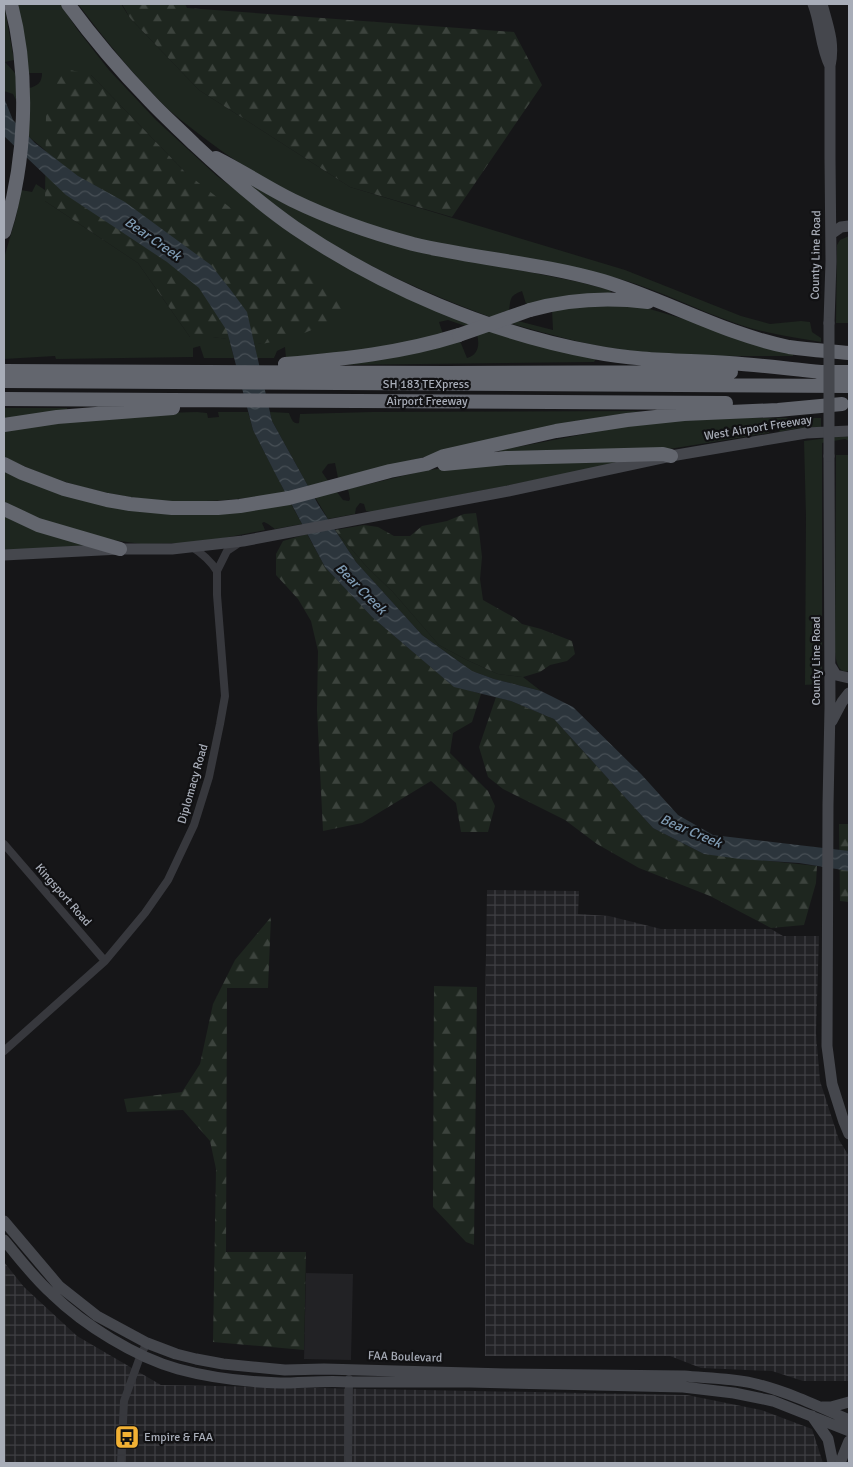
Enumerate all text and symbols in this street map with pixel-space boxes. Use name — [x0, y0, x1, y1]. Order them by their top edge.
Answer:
street label: County Line Road — [808, 210, 824, 300]
water label: Bear Creek — [121, 213, 186, 266]
street label: SH 183 TEXpress — [383, 377, 469, 392]
street label: Airport Freeway — [386, 394, 468, 409]
street label: West Airport Freeway — [703, 412, 813, 444]
water label: Bear Creek — [332, 560, 391, 619]
street label: County Line Road — [809, 616, 824, 706]
street label: Diplomacy Road — [174, 742, 212, 826]
water label: Bear Creek — [658, 810, 726, 852]
street label: Kingsport Road — [32, 861, 94, 929]
street label: FAA Boulevard — [368, 1348, 442, 1366]
bus stop icon: Empire & FAA — [114, 1424, 140, 1450]
place label: Empire & FAA — [144, 1430, 214, 1445]

